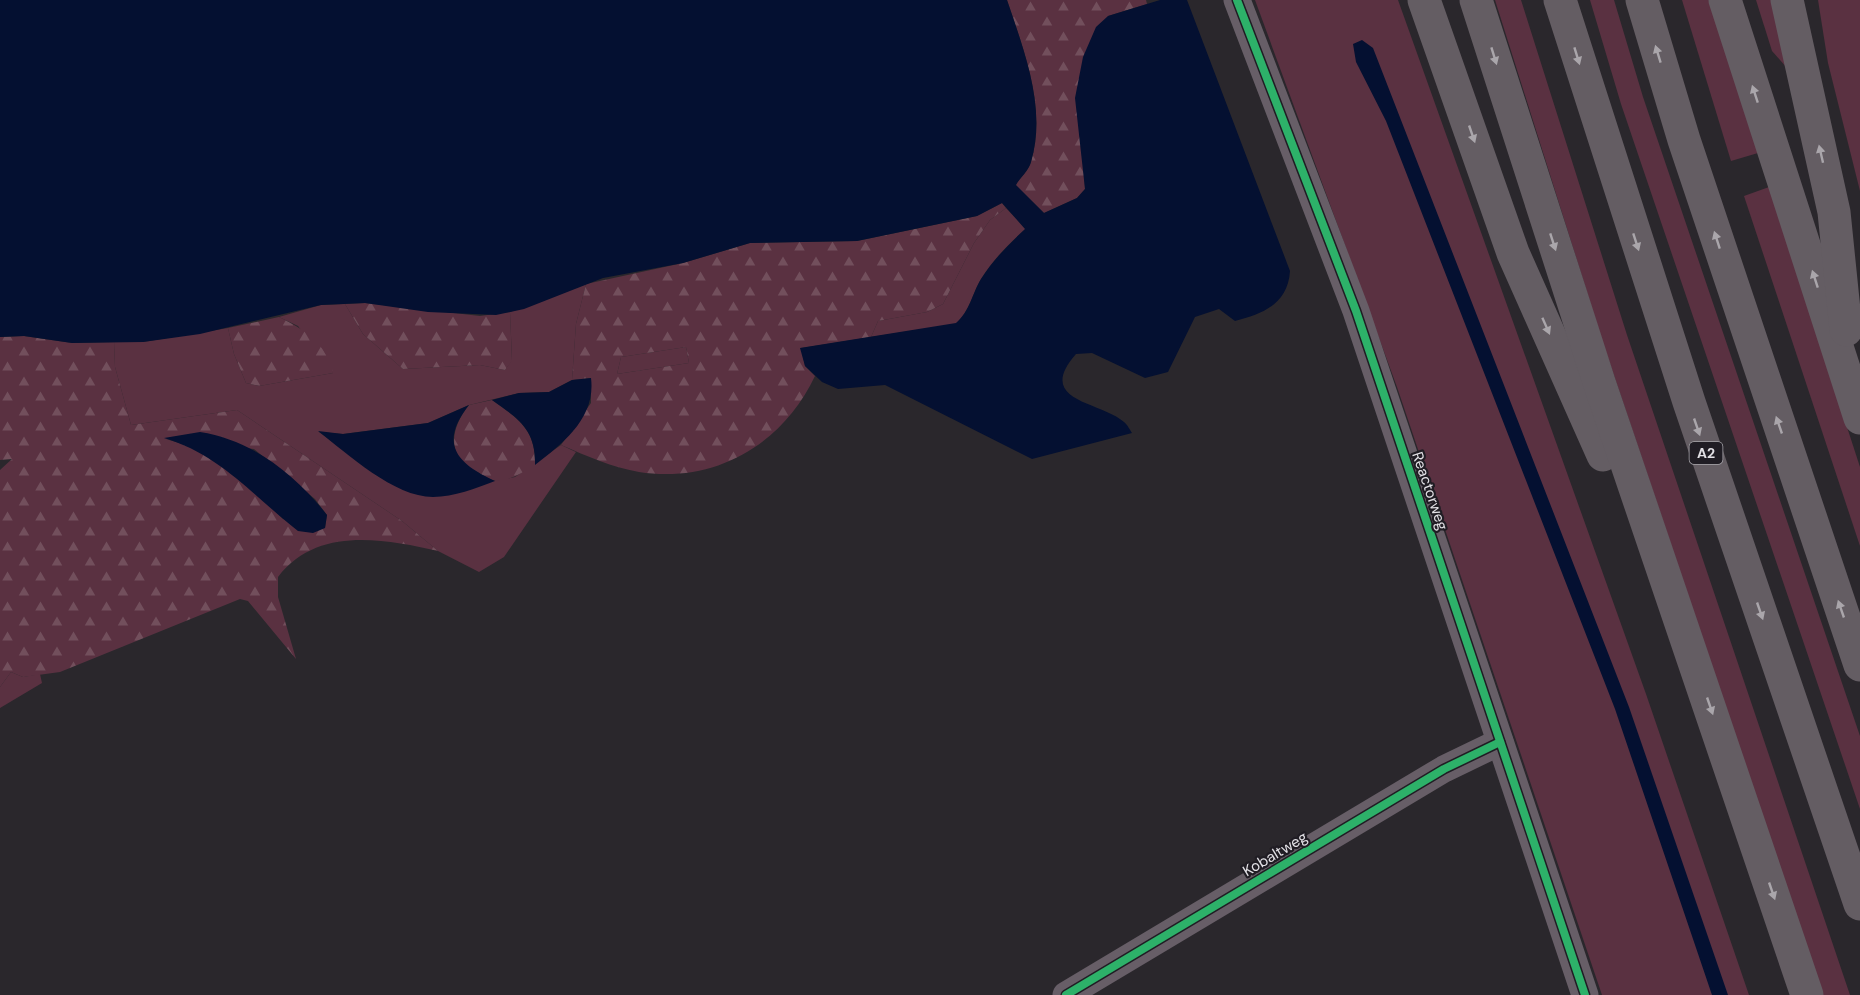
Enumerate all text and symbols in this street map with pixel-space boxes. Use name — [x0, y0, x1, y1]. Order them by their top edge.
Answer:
one-way arrow — [1653, 45, 1662, 63]
one-way arrow — [1489, 47, 1499, 65]
one-way arrow — [1573, 47, 1582, 65]
one-way arrow — [1750, 85, 1759, 103]
one-way arrow — [1468, 125, 1478, 143]
one-way arrow — [1816, 145, 1825, 164]
one-way arrow — [1712, 231, 1722, 249]
one-way arrow — [1549, 233, 1558, 251]
one-way arrow — [1632, 233, 1642, 251]
one-way arrow — [1809, 270, 1819, 288]
one-way arrow — [1541, 317, 1550, 334]
one-way arrow — [1774, 416, 1783, 434]
one-way arrow — [1693, 418, 1703, 436]
road number: A2 — [1690, 442, 1722, 464]
street label: Reactorweg — [1407, 449, 1453, 533]
one-way arrow — [1836, 600, 1846, 618]
one-way arrow — [1756, 602, 1766, 620]
one-way arrow — [1705, 697, 1715, 715]
street label: Kobaltweg — [1239, 827, 1311, 881]
one-way arrow — [1768, 882, 1777, 900]

